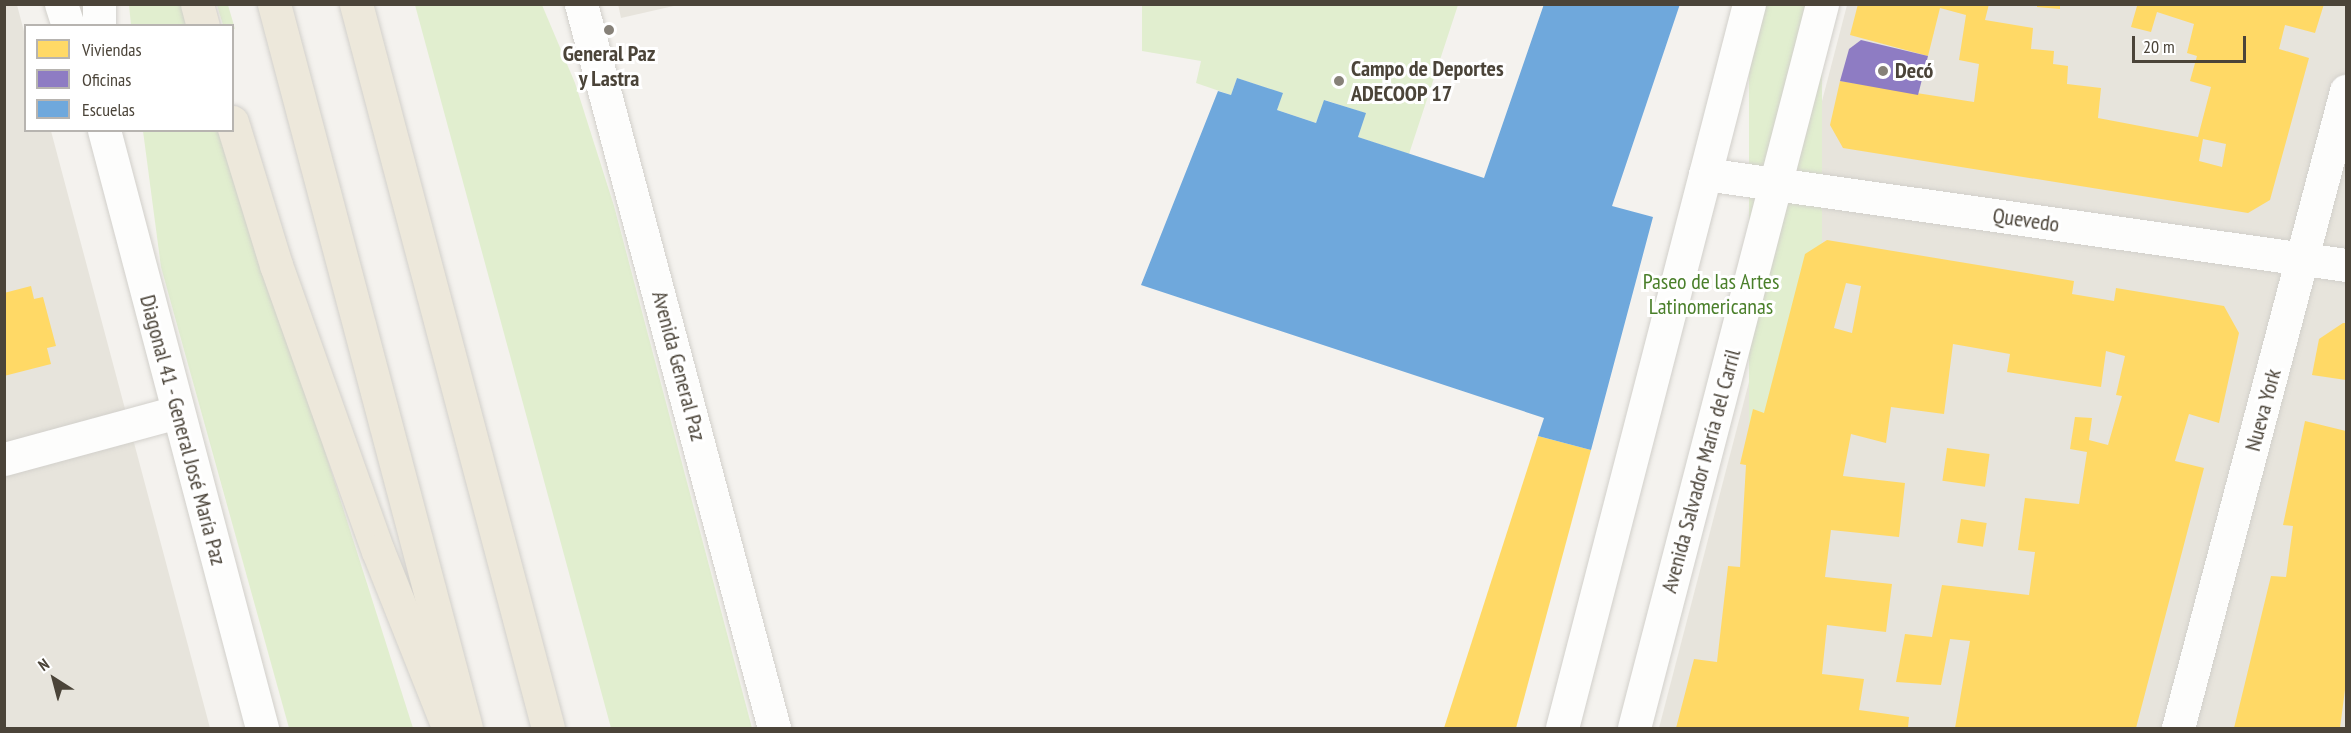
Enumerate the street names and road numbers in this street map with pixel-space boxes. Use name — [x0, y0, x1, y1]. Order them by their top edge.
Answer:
street label: Quevedo — [1991, 202, 2061, 238]
street label: Avenida General Paz — [646, 288, 712, 444]
street label: Diagonal 41 - General José María Paz — [134, 291, 232, 569]
street label: Avenida Salvador María del Carril — [1656, 346, 1746, 596]
street label: Nueva York — [2239, 366, 2287, 454]

